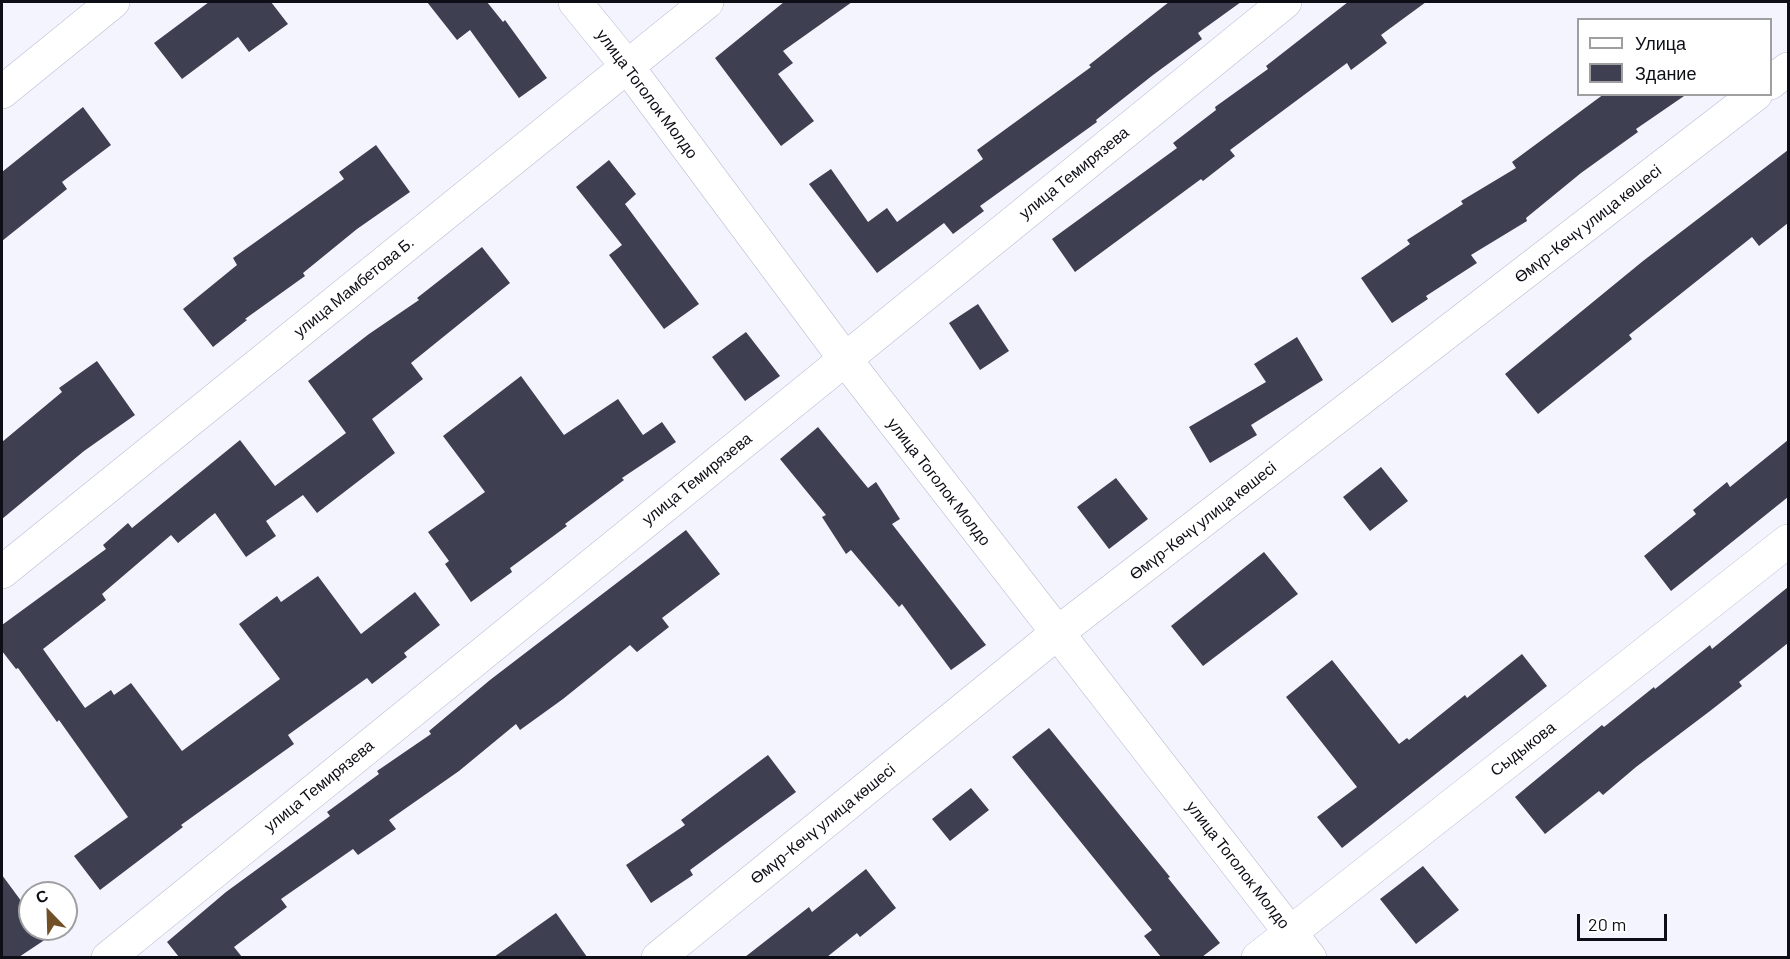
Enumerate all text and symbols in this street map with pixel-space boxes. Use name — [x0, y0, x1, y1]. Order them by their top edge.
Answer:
legend — [1577, 18, 1772, 96]
street label: улица Тоголок Молдо — [592, 26, 702, 162]
text: Улица — [1635, 32, 1686, 54]
text: Здание — [1635, 62, 1696, 84]
street label: улица Темирязева — [1015, 123, 1133, 223]
street label: Өмүр-Көчү улица көшесі — [1511, 161, 1665, 287]
street label: улица Мамбетова Б. — [290, 233, 418, 341]
street label: улица Тоголок Молдо — [883, 414, 995, 550]
street label: улица Темирязева — [638, 429, 756, 529]
street label: Өмүр-Көчү улица көшесі — [1126, 458, 1280, 584]
street label: Сыдыкова — [1487, 718, 1559, 780]
street label: улица Темирязева — [260, 736, 378, 836]
street label: Өмүр-Көчү улица көшесі — [747, 760, 899, 888]
street label: улица Тоголок Молдо — [1182, 797, 1294, 933]
north arrow — [18, 881, 78, 941]
text: С — [33, 885, 51, 907]
scale bar — [1580, 902, 1670, 940]
text: 20 m — [1588, 913, 1626, 935]

